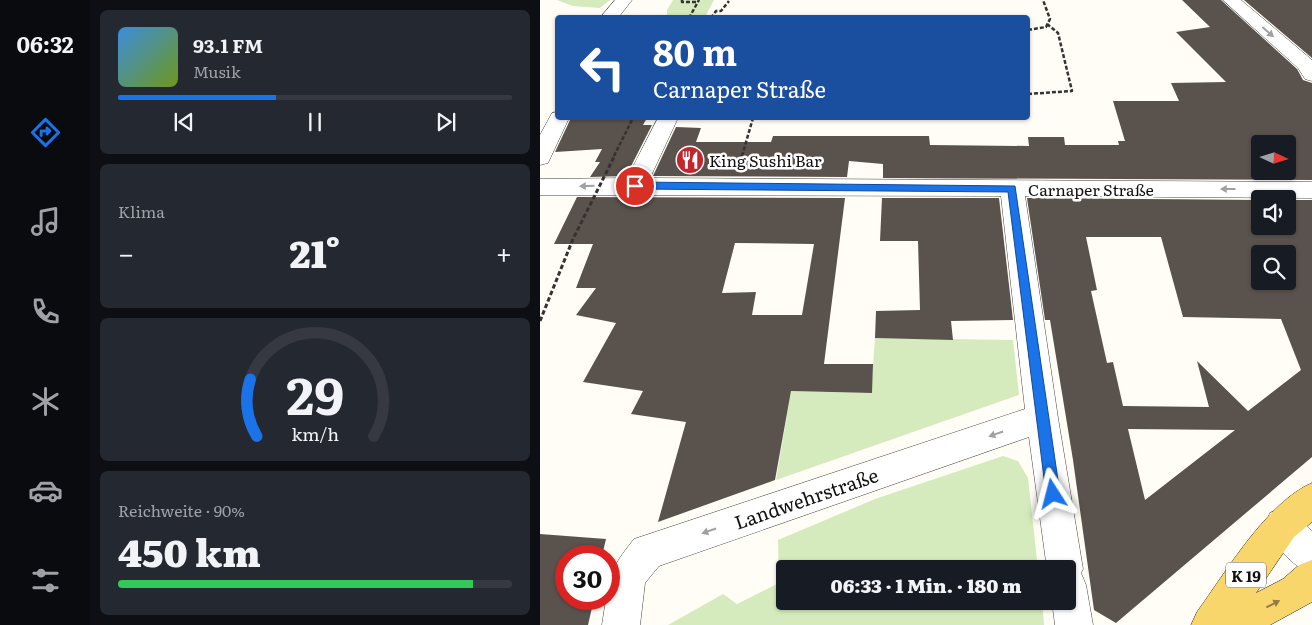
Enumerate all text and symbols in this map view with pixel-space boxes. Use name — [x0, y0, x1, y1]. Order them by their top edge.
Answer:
text: 80 m — [653, 25, 737, 77]
one-way arrow — [1262, 26, 1274, 37]
text: 06:32 — [16, 27, 74, 60]
text: 93.1 FM — [193, 31, 263, 59]
icon: left — [570, 35, 635, 100]
text: Musik — [193, 59, 241, 83]
text: Carnaper Straße — [653, 72, 826, 105]
icon: previous — [170, 108, 198, 136]
icon: pause — [301, 108, 329, 136]
icon: next — [432, 108, 460, 136]
icon: directions — [28, 115, 63, 150]
north arrow — [1251, 135, 1296, 180]
map controls — [1251, 135, 1296, 290]
restaurant icon: King Sushi Bar — [675, 145, 705, 175]
place label: King Sushi Bar — [709, 148, 822, 172]
pin — [614, 165, 656, 207]
icon: arrive — [621, 172, 649, 200]
street label: Carnaper Straße — [1028, 177, 1154, 201]
one-way arrow — [579, 182, 595, 190]
one-way arrow — [1220, 185, 1236, 193]
button: sound — [1251, 190, 1296, 235]
text: Klima — [118, 199, 165, 223]
icon: music — [28, 204, 63, 239]
text: 21° — [290, 223, 340, 280]
text: − — [118, 231, 134, 273]
text: + — [496, 231, 512, 273]
button: search — [1251, 245, 1296, 290]
icon: phone — [28, 294, 63, 329]
text: 29 — [286, 354, 344, 431]
icon: climate — [28, 384, 63, 419]
text: km/h — [291, 420, 339, 447]
one-way arrow — [988, 431, 1003, 438]
street label: Landwehrstraße — [730, 460, 882, 536]
position arrow — [1026, 467, 1078, 519]
icon: car — [28, 473, 63, 508]
text: Reichweite · 90% — [118, 498, 245, 522]
text: 450 km — [118, 522, 261, 579]
one-way arrow — [701, 527, 716, 535]
speed limit sign: 30 — [555, 545, 620, 610]
road number: K 19 — [1226, 562, 1266, 588]
icon: filters — [28, 563, 63, 598]
text: 06:33 · 1 Min. · 180 m — [831, 571, 1021, 599]
one-way arrow — [1266, 600, 1280, 608]

